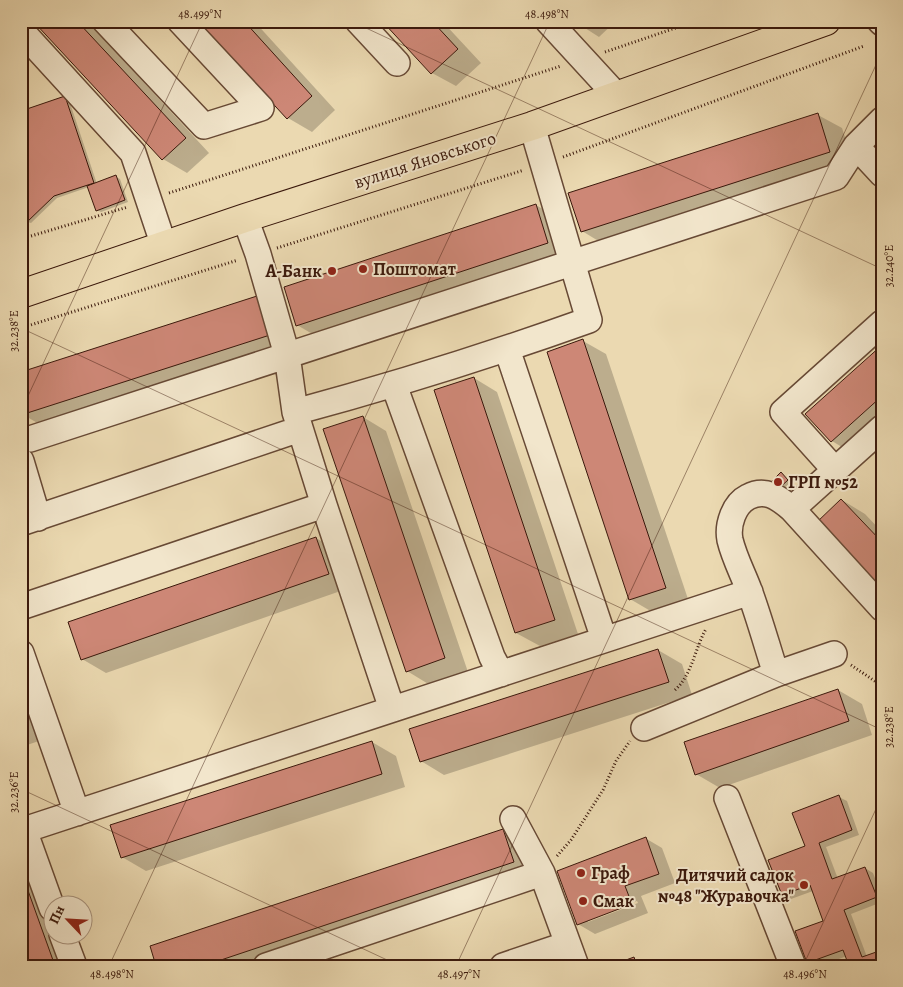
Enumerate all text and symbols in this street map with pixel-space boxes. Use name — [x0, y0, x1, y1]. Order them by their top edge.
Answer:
text: 48.499°N — [178, 6, 222, 22]
text: 48.498°N — [525, 6, 569, 22]
street label: вулиця Яновського — [351, 126, 499, 194]
text: 32.240°E — [881, 245, 897, 287]
place label: Поштомат — [373, 257, 456, 281]
place label: А-Банк — [265, 259, 322, 283]
marker: Поштомат — [357, 263, 369, 275]
marker: А-Банк — [326, 265, 338, 277]
text: 32.238°E — [6, 310, 22, 352]
place label: ГРП №52 — [788, 470, 858, 494]
marker: ГРП №52 — [772, 476, 784, 488]
text: 32.238°E — [881, 706, 897, 748]
text: 32.236°E — [6, 771, 22, 813]
place label: Граф — [591, 861, 630, 885]
place label: Дитячий садок №48 "Журавочка" — [658, 863, 794, 908]
marker: Граф — [575, 867, 587, 879]
marker: Дитячий садок №48 "Журавочка" — [798, 879, 810, 891]
place label: Смак — [593, 889, 635, 913]
north arrow — [42, 894, 92, 944]
marker: Смак — [577, 895, 589, 907]
text: Пн — [44, 902, 69, 927]
text: 48.498°N — [90, 966, 134, 982]
text: 48.497°N — [437, 966, 481, 982]
text: 48.496°N — [783, 966, 827, 982]

